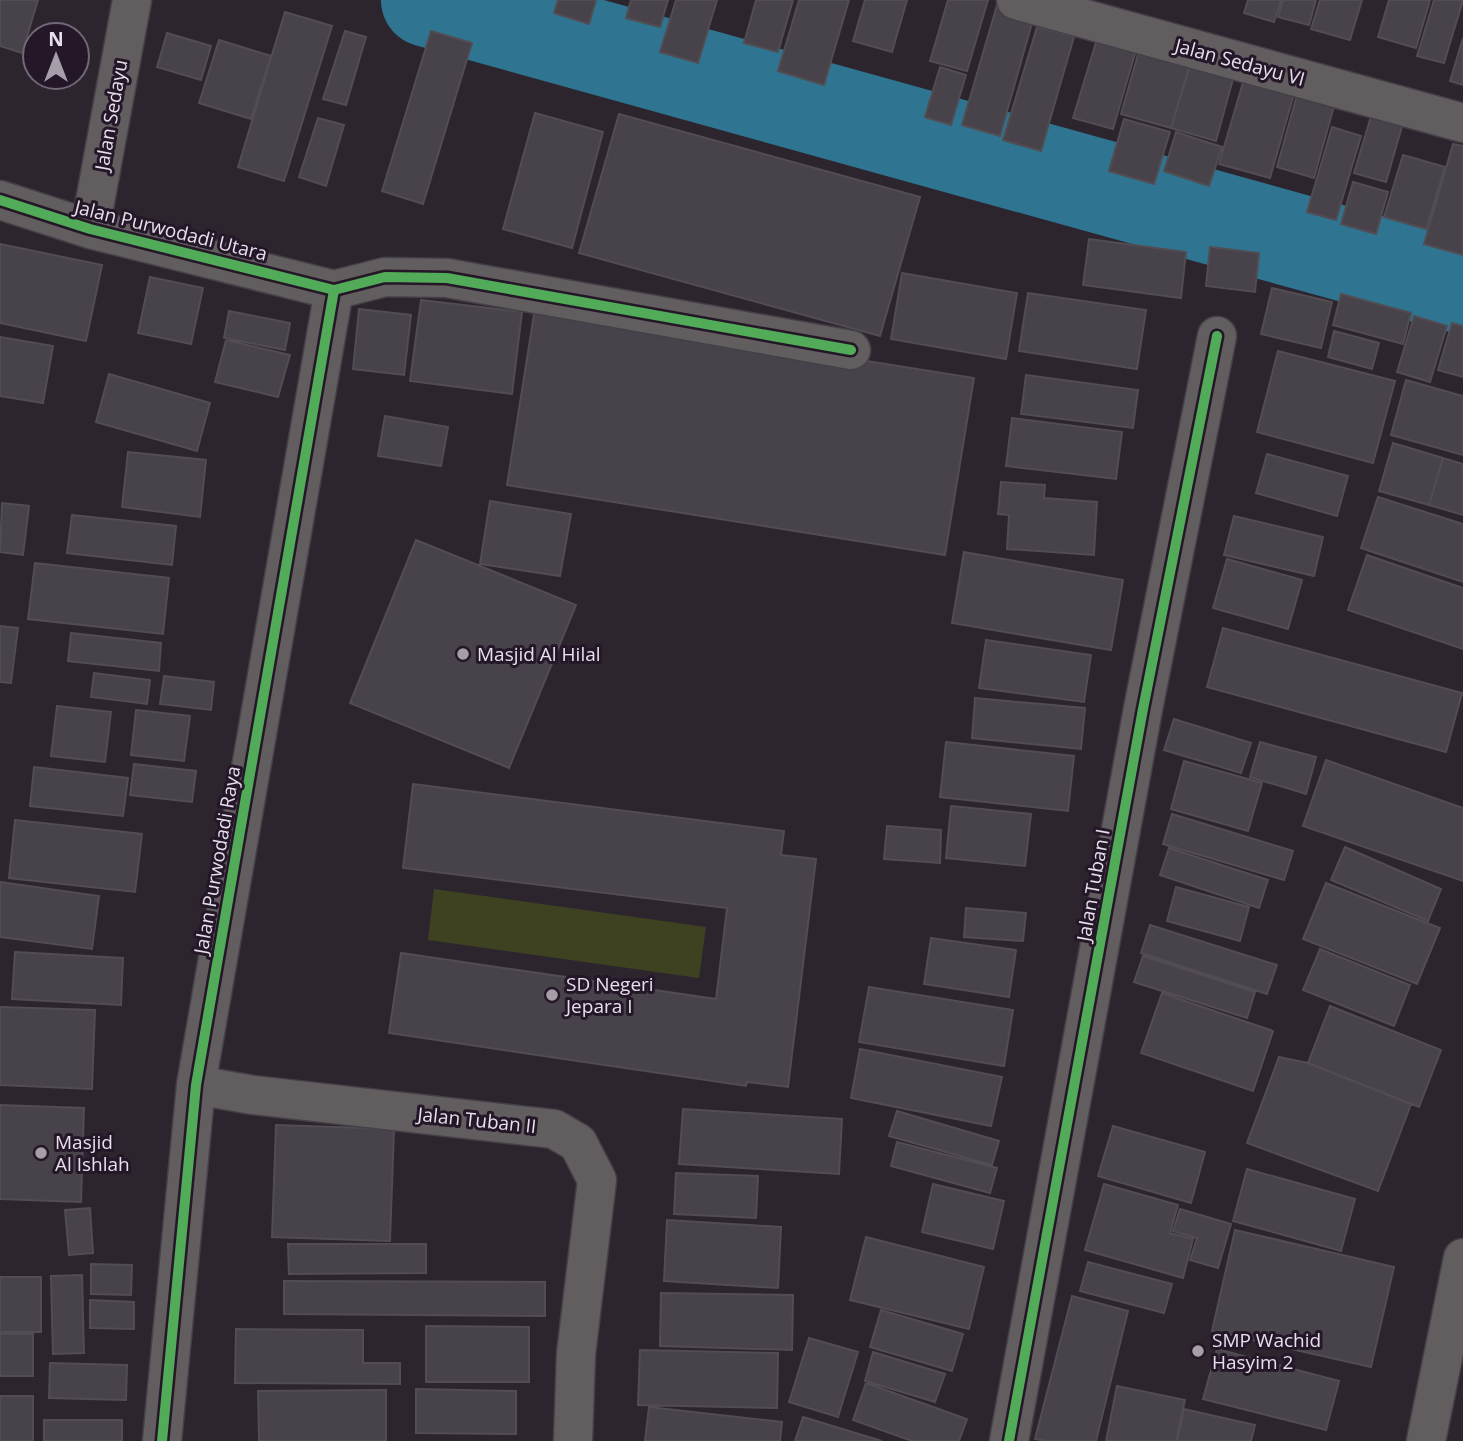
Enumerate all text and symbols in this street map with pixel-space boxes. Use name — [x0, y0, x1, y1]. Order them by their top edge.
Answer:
north arrow — [21, 21, 91, 91]
text: N — [48, 26, 64, 52]
street label: Jalan Sedayu VI — [1170, 32, 1308, 92]
street label: Jalan Sedayu — [88, 58, 134, 174]
street label: Jalan Purwodadi Utara — [70, 193, 270, 267]
place label: Masjid Al Hilal — [477, 641, 601, 667]
marker: Masjid Al Hilal — [455, 646, 471, 662]
street label: Jalan Purwodadi Raya — [187, 764, 246, 958]
street label: Jalan Tuban I — [1070, 827, 1116, 945]
place label: SD Negeri Jepara I — [564, 971, 654, 1019]
marker: SD Negeri Jepara I — [544, 987, 560, 1003]
street label: Jalan Tuban II — [414, 1101, 538, 1139]
place label: Masjid Al Ishlah — [55, 1129, 130, 1177]
marker: Masjid Al Ishlah — [33, 1145, 49, 1161]
place label: SMP Wachid Hasyim 2 — [1212, 1327, 1321, 1375]
marker: SMP Wachid Hasyim 2 — [1190, 1343, 1206, 1359]

